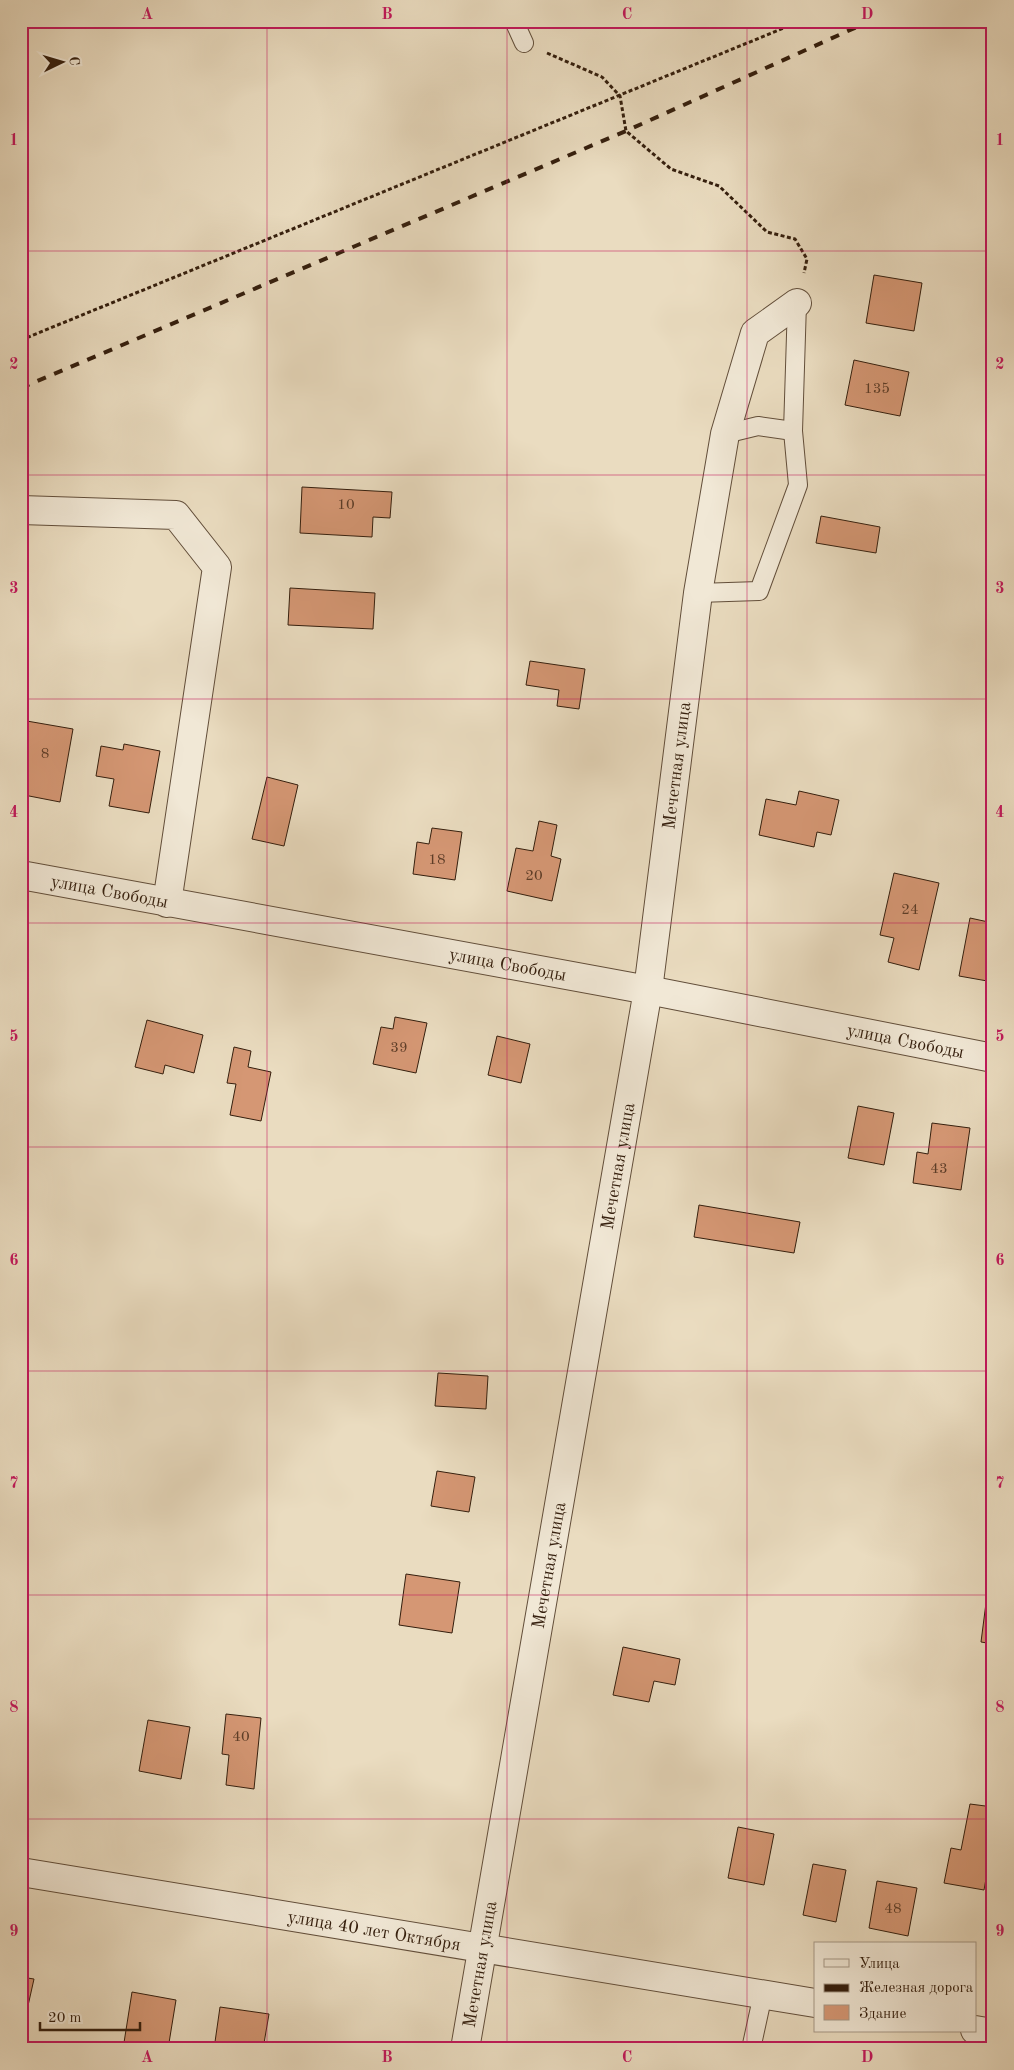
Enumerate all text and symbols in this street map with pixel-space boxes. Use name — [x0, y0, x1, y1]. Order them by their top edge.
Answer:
text: A — [141, 7, 153, 23]
text: B — [381, 7, 393, 23]
text: C — [622, 7, 632, 23]
text: D — [861, 7, 873, 23]
north arrow — [38, 38, 88, 88]
text: С — [67, 56, 81, 66]
text: 1 — [9, 133, 19, 149]
text: 1 — [995, 133, 1005, 149]
text: 2 — [9, 357, 19, 373]
text: 2 — [995, 357, 1005, 373]
house number: 135 — [864, 382, 890, 397]
house number: 10 — [337, 498, 355, 513]
text: 3 — [9, 581, 19, 597]
text: 3 — [995, 581, 1005, 597]
street label: Мечетная улица — [660, 701, 694, 830]
house number: 8 — [41, 747, 49, 762]
text: 4 — [9, 805, 19, 821]
text: 4 — [995, 805, 1005, 821]
house number: 18 — [428, 853, 446, 868]
house number: 20 — [525, 869, 543, 884]
street label: улица Свободы — [49, 873, 170, 912]
house number: 24 — [901, 903, 919, 918]
street label: улица Свободы — [448, 946, 568, 985]
street label: улица Свободы — [845, 1021, 966, 1062]
text: 5 — [9, 1029, 19, 1045]
text: 5 — [995, 1029, 1005, 1045]
house number: 39 — [390, 1041, 408, 1056]
street label: Мечетная улица — [599, 1101, 638, 1231]
house number: 43 — [930, 1162, 948, 1177]
text: 6 — [9, 1253, 19, 1269]
text: 6 — [995, 1253, 1005, 1269]
text: 7 — [9, 1476, 19, 1492]
text: 7 — [995, 1476, 1005, 1492]
street label: Мечетная улица — [530, 1500, 569, 1630]
text: 8 — [9, 1700, 19, 1716]
text: 8 — [995, 1700, 1005, 1716]
house number: 40 — [232, 1730, 250, 1745]
street label: Мечетная улица — [461, 1900, 500, 2029]
house number: 48 — [884, 1902, 902, 1917]
street label: улица 40 лет Октября — [286, 1908, 462, 1954]
text: 9 — [9, 1924, 19, 1940]
text: 9 — [995, 1924, 1005, 1940]
legend — [814, 1942, 976, 2032]
text: Улица — [859, 1957, 900, 1972]
text: Железная дорога — [859, 1981, 974, 1996]
scale bar — [40, 2000, 140, 2032]
text: Здание — [859, 2007, 906, 2022]
text: 20 m — [48, 2011, 82, 2026]
text: A — [141, 2050, 153, 2066]
text: B — [381, 2050, 393, 2066]
text: C — [622, 2050, 632, 2066]
text: D — [861, 2050, 873, 2066]

